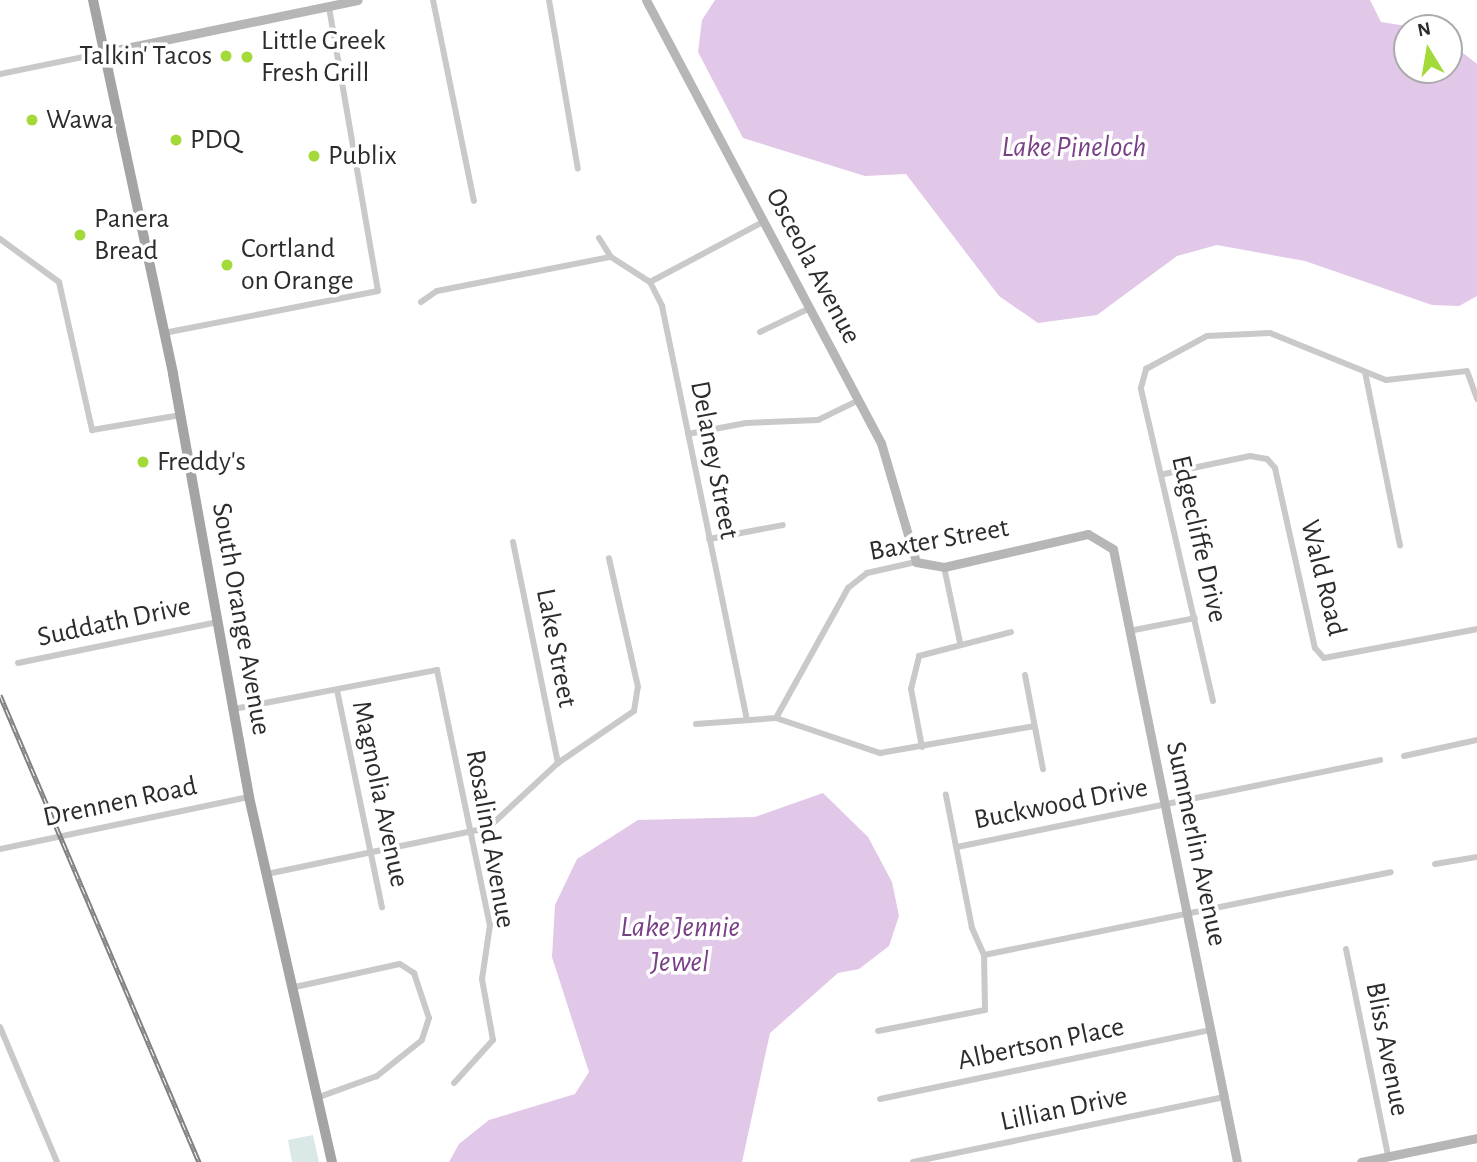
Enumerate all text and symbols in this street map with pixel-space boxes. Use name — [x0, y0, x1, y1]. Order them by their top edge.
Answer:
north arrow — [1393, 14, 1463, 84]
text: N — [1416, 19, 1433, 40]
place label: Little Greek Fresh Grill — [261, 24, 386, 90]
place label: Talkin' Tacos — [79, 39, 212, 73]
marker: Talkin' Tacos — [218, 48, 234, 64]
marker: Little Greek Fresh Grill — [239, 49, 255, 65]
place label: Wawa — [46, 103, 113, 137]
marker: Wawa — [24, 112, 40, 128]
place label: PDQ — [190, 123, 241, 157]
water label: Lake Pineloch — [1002, 129, 1146, 165]
marker: PDQ — [168, 132, 184, 148]
place label: Publix — [328, 139, 397, 173]
marker: Publix — [306, 148, 322, 164]
street label: Osceola Avenue — [758, 182, 868, 350]
place label: Panera Bread — [94, 202, 170, 268]
marker: Panera Bread — [72, 227, 88, 243]
place label: Cortland on Orange — [241, 232, 354, 298]
marker: Cortland on Orange — [219, 257, 235, 273]
street label: Delaney Street — [682, 378, 746, 542]
place label: Freddy's — [157, 445, 246, 479]
street label: Edgecliffe Drive — [1163, 452, 1235, 626]
marker: Freddy's — [135, 454, 151, 470]
street label: South Orange Avenue — [204, 500, 278, 738]
street label: Baxter Street — [867, 511, 1011, 569]
street label: Wald Road — [1292, 517, 1354, 639]
street label: Lake Street — [528, 586, 584, 710]
street label: Suddath Drive — [34, 589, 194, 655]
street label: Magnolia Avenue — [344, 698, 416, 890]
street label: Summerlin Avenue — [1158, 739, 1234, 949]
street label: Rosalind Avenue — [458, 747, 522, 931]
street label: Drennen Road — [40, 769, 200, 835]
street label: Buckwood Drive — [971, 771, 1151, 837]
water label: Lake Jennie Jewel — [620, 909, 740, 979]
street label: Bliss Avenue — [1358, 979, 1416, 1119]
street label: Albertson Place — [955, 1010, 1127, 1078]
street label: Lillian Drive — [997, 1079, 1131, 1139]

